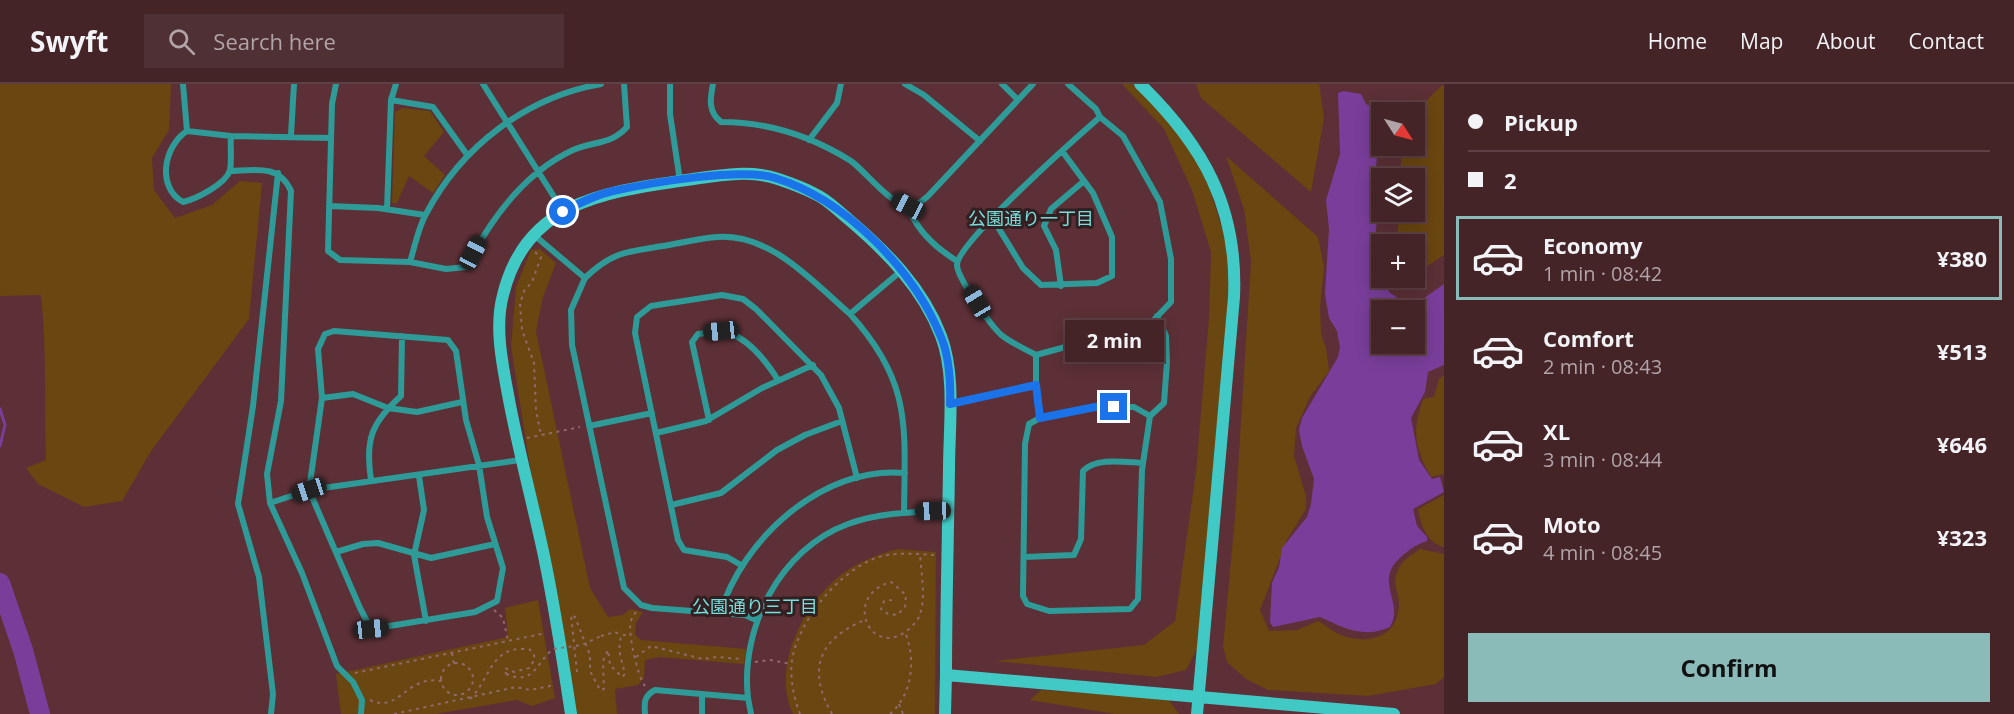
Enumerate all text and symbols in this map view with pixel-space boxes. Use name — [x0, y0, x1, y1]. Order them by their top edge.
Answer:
search box — [144, 14, 564, 68]
text: Swyft — [30, 22, 108, 60]
icon: search — [165, 25, 198, 58]
text: Search here — [213, 26, 336, 56]
text: Home — [1648, 27, 1707, 55]
text: Map — [1740, 27, 1783, 55]
text: About — [1816, 27, 1876, 55]
text: Contact — [1909, 27, 1984, 55]
north arrow — [1371, 102, 1425, 156]
map controls — [1371, 102, 1425, 354]
text: Pickup — [1504, 107, 1578, 137]
text: 2 — [1504, 165, 1517, 195]
button: layers — [1371, 168, 1425, 222]
car — [888, 190, 928, 222]
route start — [549, 198, 576, 225]
district label: 公園通り一丁目 — [968, 206, 1094, 230]
text: Economy — [1543, 230, 1642, 260]
icon: car — [1471, 231, 1525, 285]
car — [457, 233, 489, 273]
button: + — [1371, 234, 1425, 288]
text: ¥380 — [1937, 243, 1987, 273]
text: 1 min · 08:42 — [1543, 260, 1662, 287]
car — [960, 282, 994, 322]
button: − — [1371, 300, 1425, 354]
car — [702, 320, 740, 342]
callout: 2 min — [1064, 320, 1164, 362]
text: Comfort — [1543, 323, 1634, 353]
icon: car — [1471, 324, 1525, 378]
text: 2 min — [1087, 327, 1142, 354]
text: ¥513 — [1937, 336, 1987, 366]
text: 2 min · 08:43 — [1543, 353, 1662, 380]
route end — [1100, 393, 1127, 420]
text: XL — [1543, 416, 1570, 446]
icon: car — [1471, 417, 1525, 471]
text: ¥646 — [1937, 429, 1987, 459]
text: 3 min · 08:44 — [1543, 446, 1662, 473]
car — [289, 476, 329, 504]
car — [915, 501, 951, 521]
text: Moto — [1543, 509, 1601, 539]
icon: car — [1471, 510, 1525, 564]
text: ¥323 — [1937, 522, 1987, 552]
text: 4 min · 08:45 — [1543, 539, 1662, 566]
district label: 公園通り三丁目 — [692, 594, 818, 618]
car — [352, 618, 390, 640]
button: Confirm — [1468, 633, 1990, 702]

